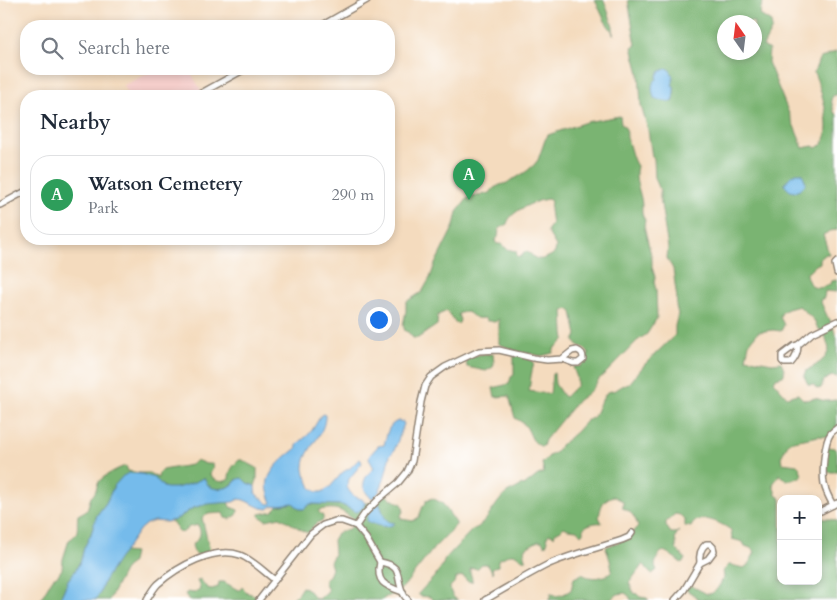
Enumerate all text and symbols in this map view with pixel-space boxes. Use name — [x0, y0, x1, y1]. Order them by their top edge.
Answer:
north arrow — [717, 15, 762, 60]
search box — [20, 20, 395, 75]
icon: search — [38, 34, 66, 62]
text: Search here — [78, 35, 170, 61]
text: Nearby — [40, 108, 111, 137]
pin: A — [453, 159, 485, 200]
text: Watson Cemetery — [88, 171, 243, 197]
text: A — [51, 184, 63, 206]
text: 290 m — [332, 184, 374, 206]
text: Park — [88, 197, 119, 219]
your location — [366, 307, 392, 333]
map controls — [777, 495, 822, 585]
button: + — [777, 495, 822, 540]
button: − — [777, 540, 822, 585]

